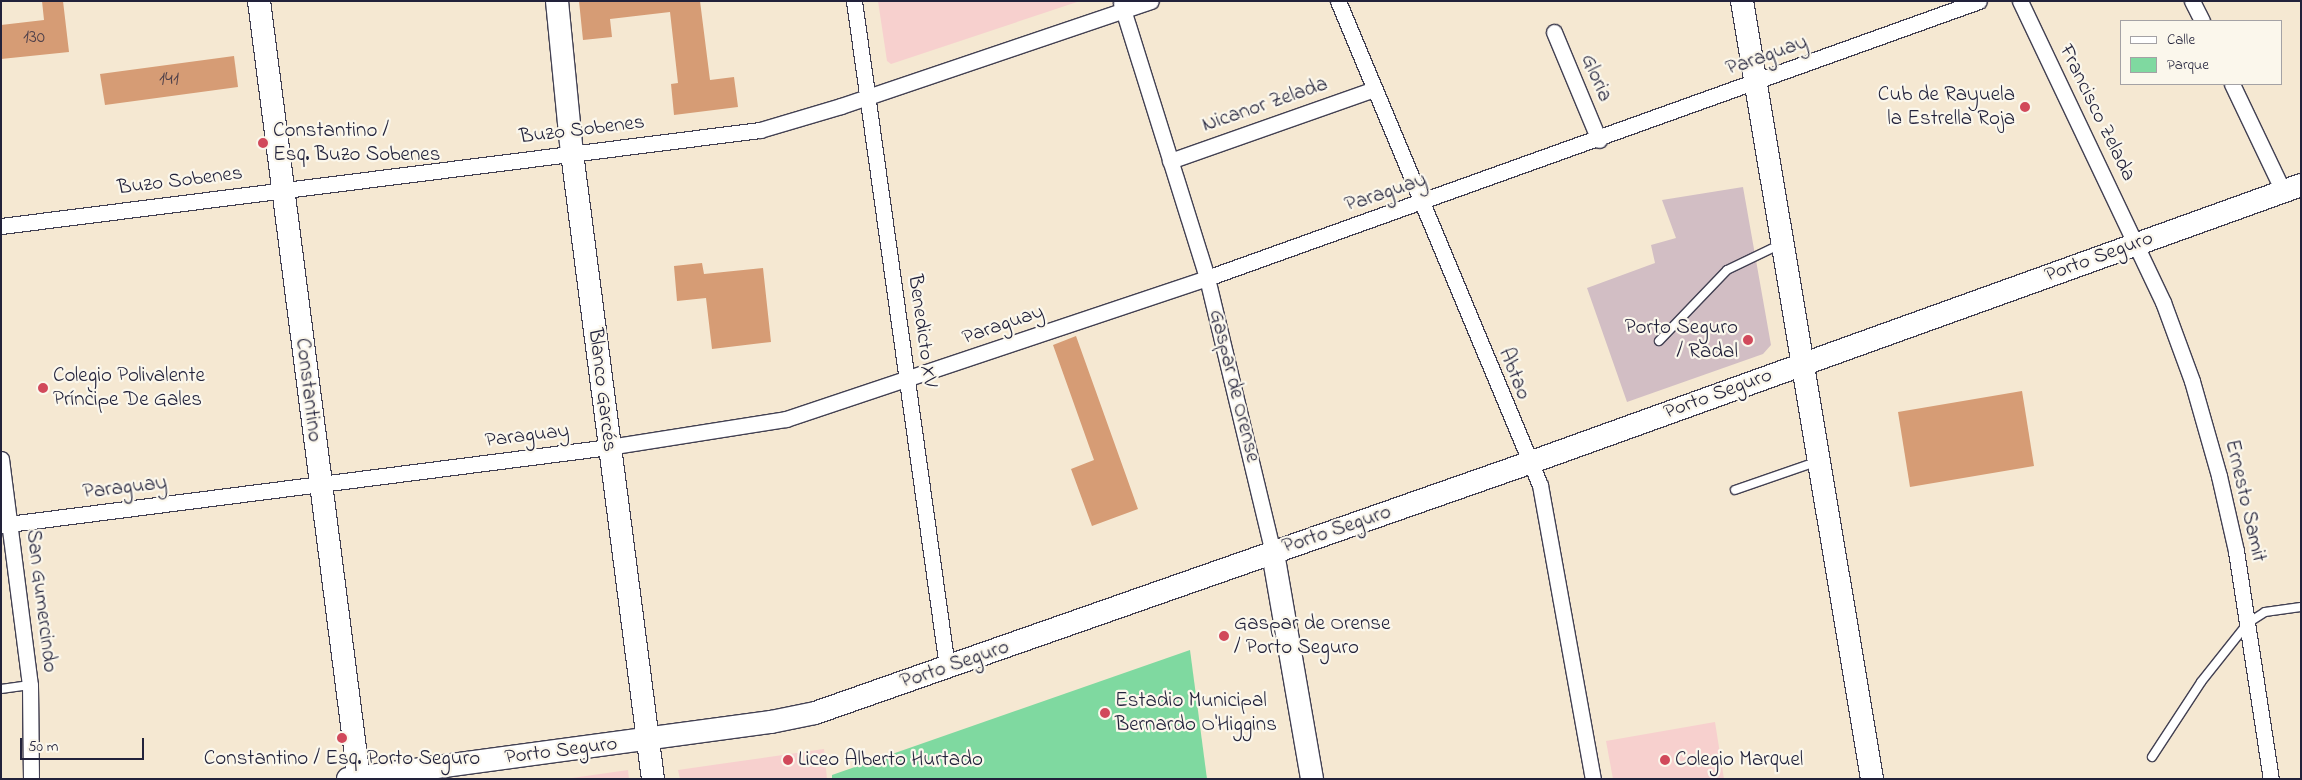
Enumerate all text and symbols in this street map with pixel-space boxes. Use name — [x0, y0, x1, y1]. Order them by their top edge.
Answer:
legend — [2120, 20, 2282, 85]
house number: 130 — [23, 27, 45, 49]
text: Calle — [2167, 29, 2195, 51]
street label: Paraguay — [1723, 30, 1811, 82]
street label: Francisco Zelada — [2053, 41, 2141, 185]
street label: Gloria — [1575, 50, 1617, 106]
text: Parque — [2167, 54, 2209, 76]
house number: 141 — [159, 69, 179, 91]
street label: Nicanor Zelada — [1199, 72, 1331, 138]
place label: Cub de Rayuela la Estrella Roja — [1878, 82, 2015, 132]
marker: Cub de Rayuela la Estrella Roja — [2019, 101, 2031, 113]
street label: Buzo Sobenes — [518, 110, 646, 150]
place label: Constantino / Esq. Buzo Sobenes — [273, 118, 440, 168]
marker: Constantino / Esq. Buzo Sobenes — [257, 137, 269, 149]
street label: Buzo Sobenes — [116, 161, 244, 201]
street label: Paraguay — [1342, 167, 1430, 219]
street label: Porto Seguro — [2041, 226, 2157, 288]
street label: Benedicto XV — [902, 273, 942, 389]
street label: Paraguay — [959, 299, 1047, 351]
street label: Gaspar de Orense — [1203, 307, 1265, 465]
place label: Porto Seguro / Radal — [1625, 315, 1738, 365]
street label: Blanco Garcés — [582, 327, 622, 453]
marker: Porto Seguro / Radal — [1742, 334, 1754, 346]
street label: Constantino — [289, 337, 327, 443]
street label: Abtao — [1492, 345, 1536, 403]
place label: Colegio Polivalente Príncipe De Gales — [53, 363, 205, 413]
street label: Porto Seguro — [1660, 363, 1776, 425]
marker: Colegio Polivalente Príncipe De Gales — [37, 382, 49, 394]
street label: Paraguay — [484, 418, 570, 454]
street label: Ernesto Samit — [2219, 437, 2271, 565]
street label: Paraguay — [82, 470, 168, 506]
street label: Porto Seguro — [1279, 500, 1395, 560]
street label: San Gumercindo — [20, 528, 62, 674]
place label: Gaspar de Orense / Porto Seguro — [1234, 611, 1390, 661]
marker: Gaspar de Orense / Porto Seguro — [1218, 630, 1230, 642]
street label: Porto Seguro — [897, 635, 1013, 695]
place label: Estadio Municipal Bernardo O'Higgins — [1115, 688, 1277, 738]
marker: Estadio Municipal Bernardo O'Higgins — [1099, 707, 1111, 719]
scale bar — [22, 728, 146, 760]
marker: Constantino / Esq. Porto Seguro — [336, 732, 348, 744]
street label: Porto Seguro — [503, 732, 619, 770]
text: 50 m — [28, 736, 58, 758]
place label: Constantino / Esq. Porto Seguro — [204, 746, 480, 772]
place label: Liceo Alberto Hurtado — [798, 747, 983, 773]
place label: Colegio Marquel — [1675, 747, 1803, 773]
marker: Liceo Alberto Hurtado — [782, 754, 794, 766]
marker: Colegio Marquel — [1659, 754, 1671, 766]

